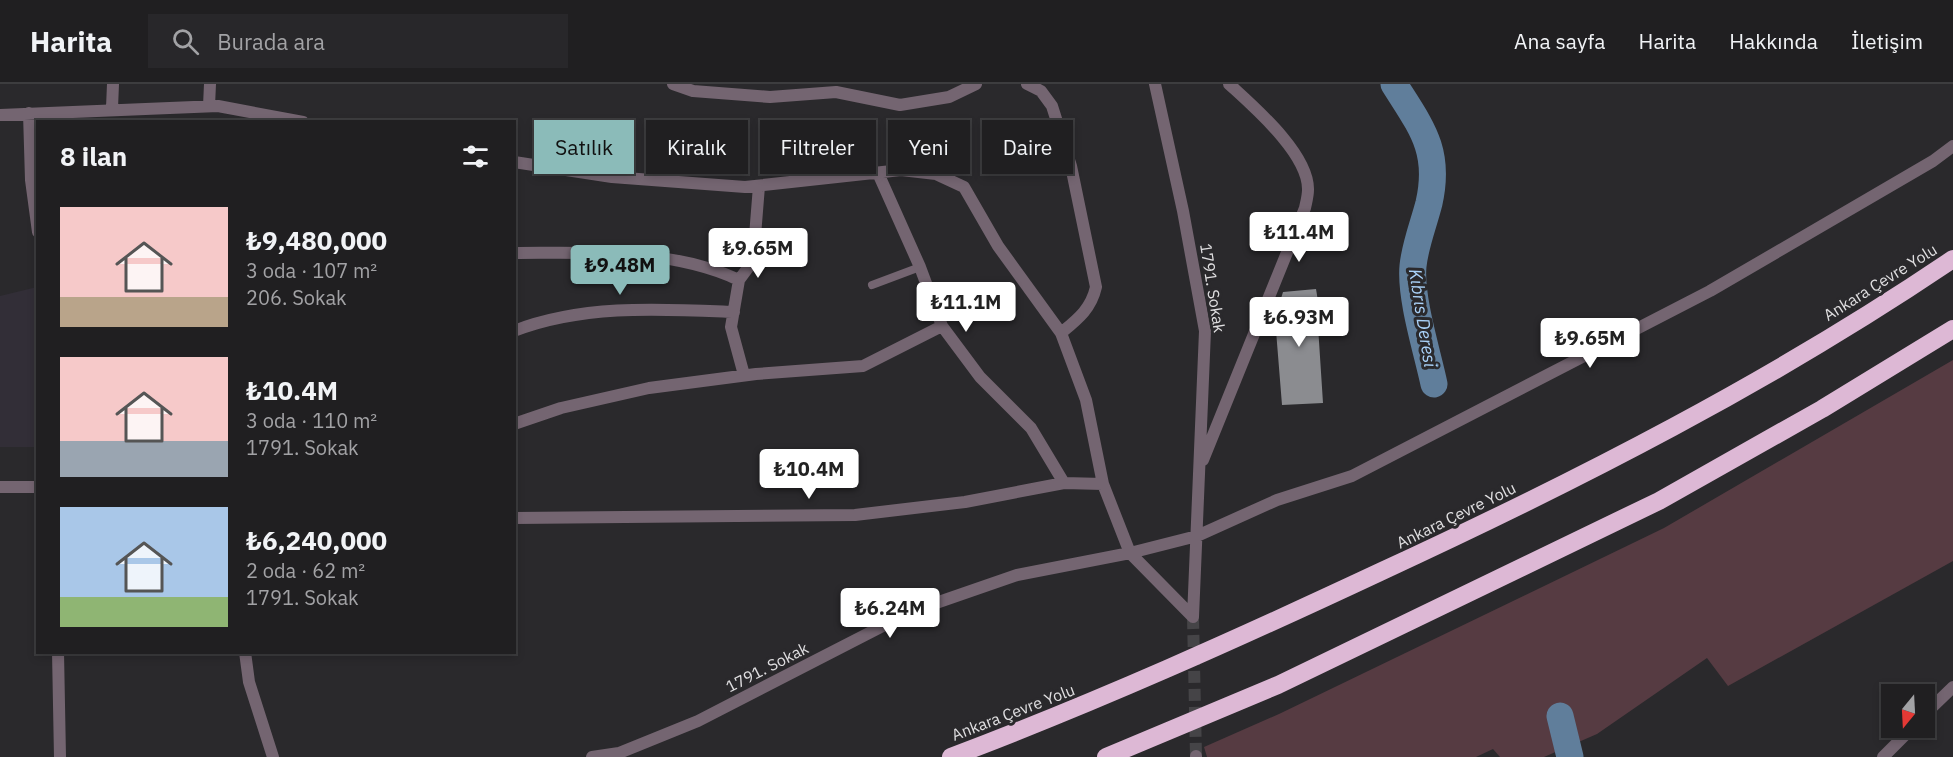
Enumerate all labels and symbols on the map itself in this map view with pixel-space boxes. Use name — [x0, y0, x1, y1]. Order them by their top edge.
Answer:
pin: ₺11.4M — [1250, 212, 1348, 263]
pin: ₺9.65M — [709, 228, 807, 279]
street label: Ankara Çevre Yolu — [1819, 239, 1941, 325]
street label: 1791. Sokak — [1196, 242, 1230, 335]
pin: ₺9.48M — [571, 245, 669, 296]
water label: Kıbrıs Deresi — [1404, 267, 1442, 369]
pin: ₺11.1M — [917, 282, 1015, 333]
pin: ₺6.93M — [1250, 297, 1348, 348]
pin: ₺9.65M — [1541, 318, 1639, 369]
pin: ₺10.4M — [760, 449, 858, 500]
street label: Ankara Çevre Yolu — [1393, 477, 1519, 553]
pin: ₺6.24M — [841, 588, 939, 639]
street label: 1791. Sokak — [722, 637, 812, 696]
street label: Ankara Çevre Yolu — [949, 679, 1077, 745]
north arrow — [1881, 684, 1935, 738]

